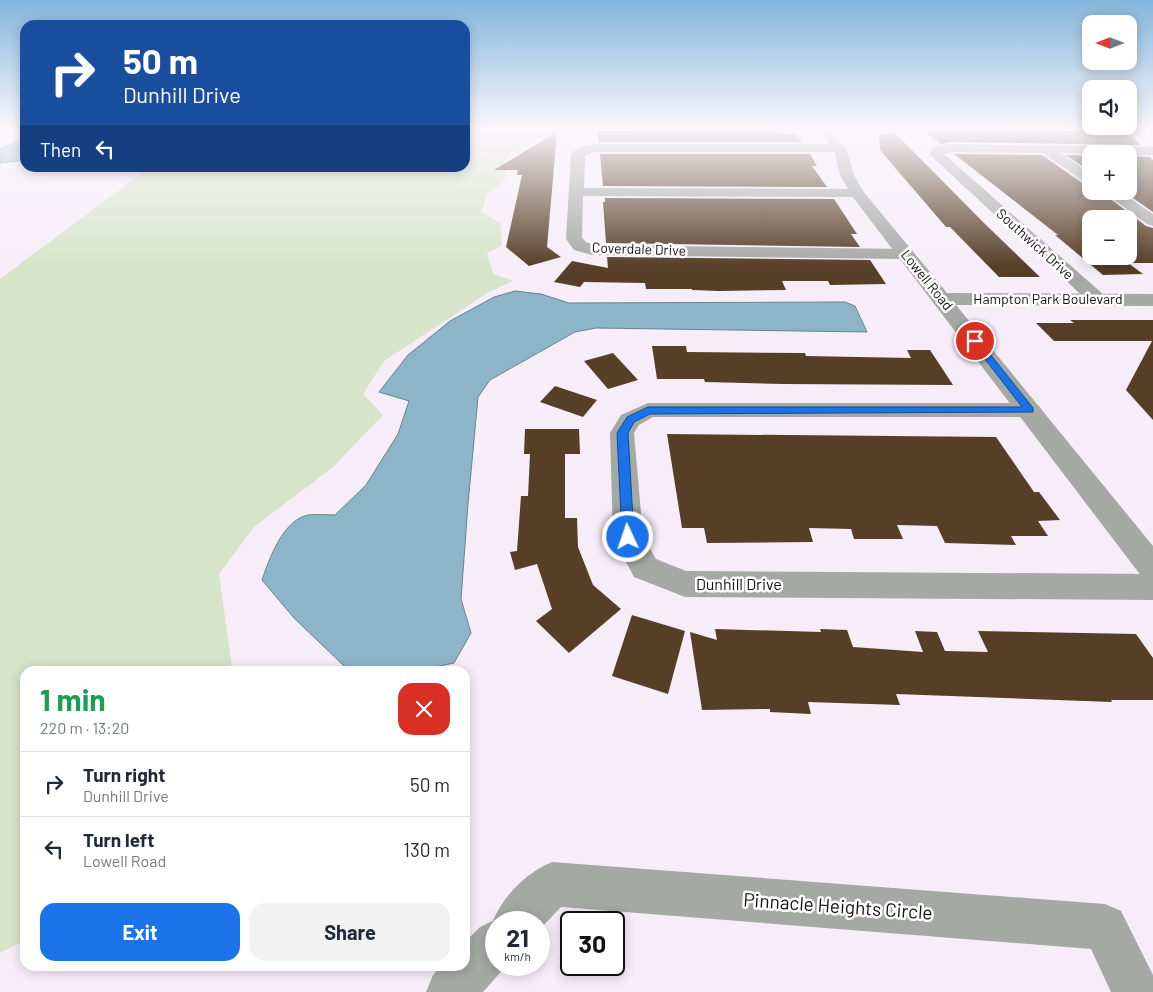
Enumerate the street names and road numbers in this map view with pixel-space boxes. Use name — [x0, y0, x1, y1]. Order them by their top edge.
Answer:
street label: Southwick Drive — [993, 205, 1077, 283]
street label: Coverdale Drive — [592, 238, 686, 259]
street label: Lowell Road — [898, 246, 957, 313]
street label: Hampton Park Boulevard — [973, 290, 1123, 307]
street label: Dunhill Drive — [696, 574, 782, 593]
street label: Pinnacle Heights Circle — [743, 887, 933, 924]

